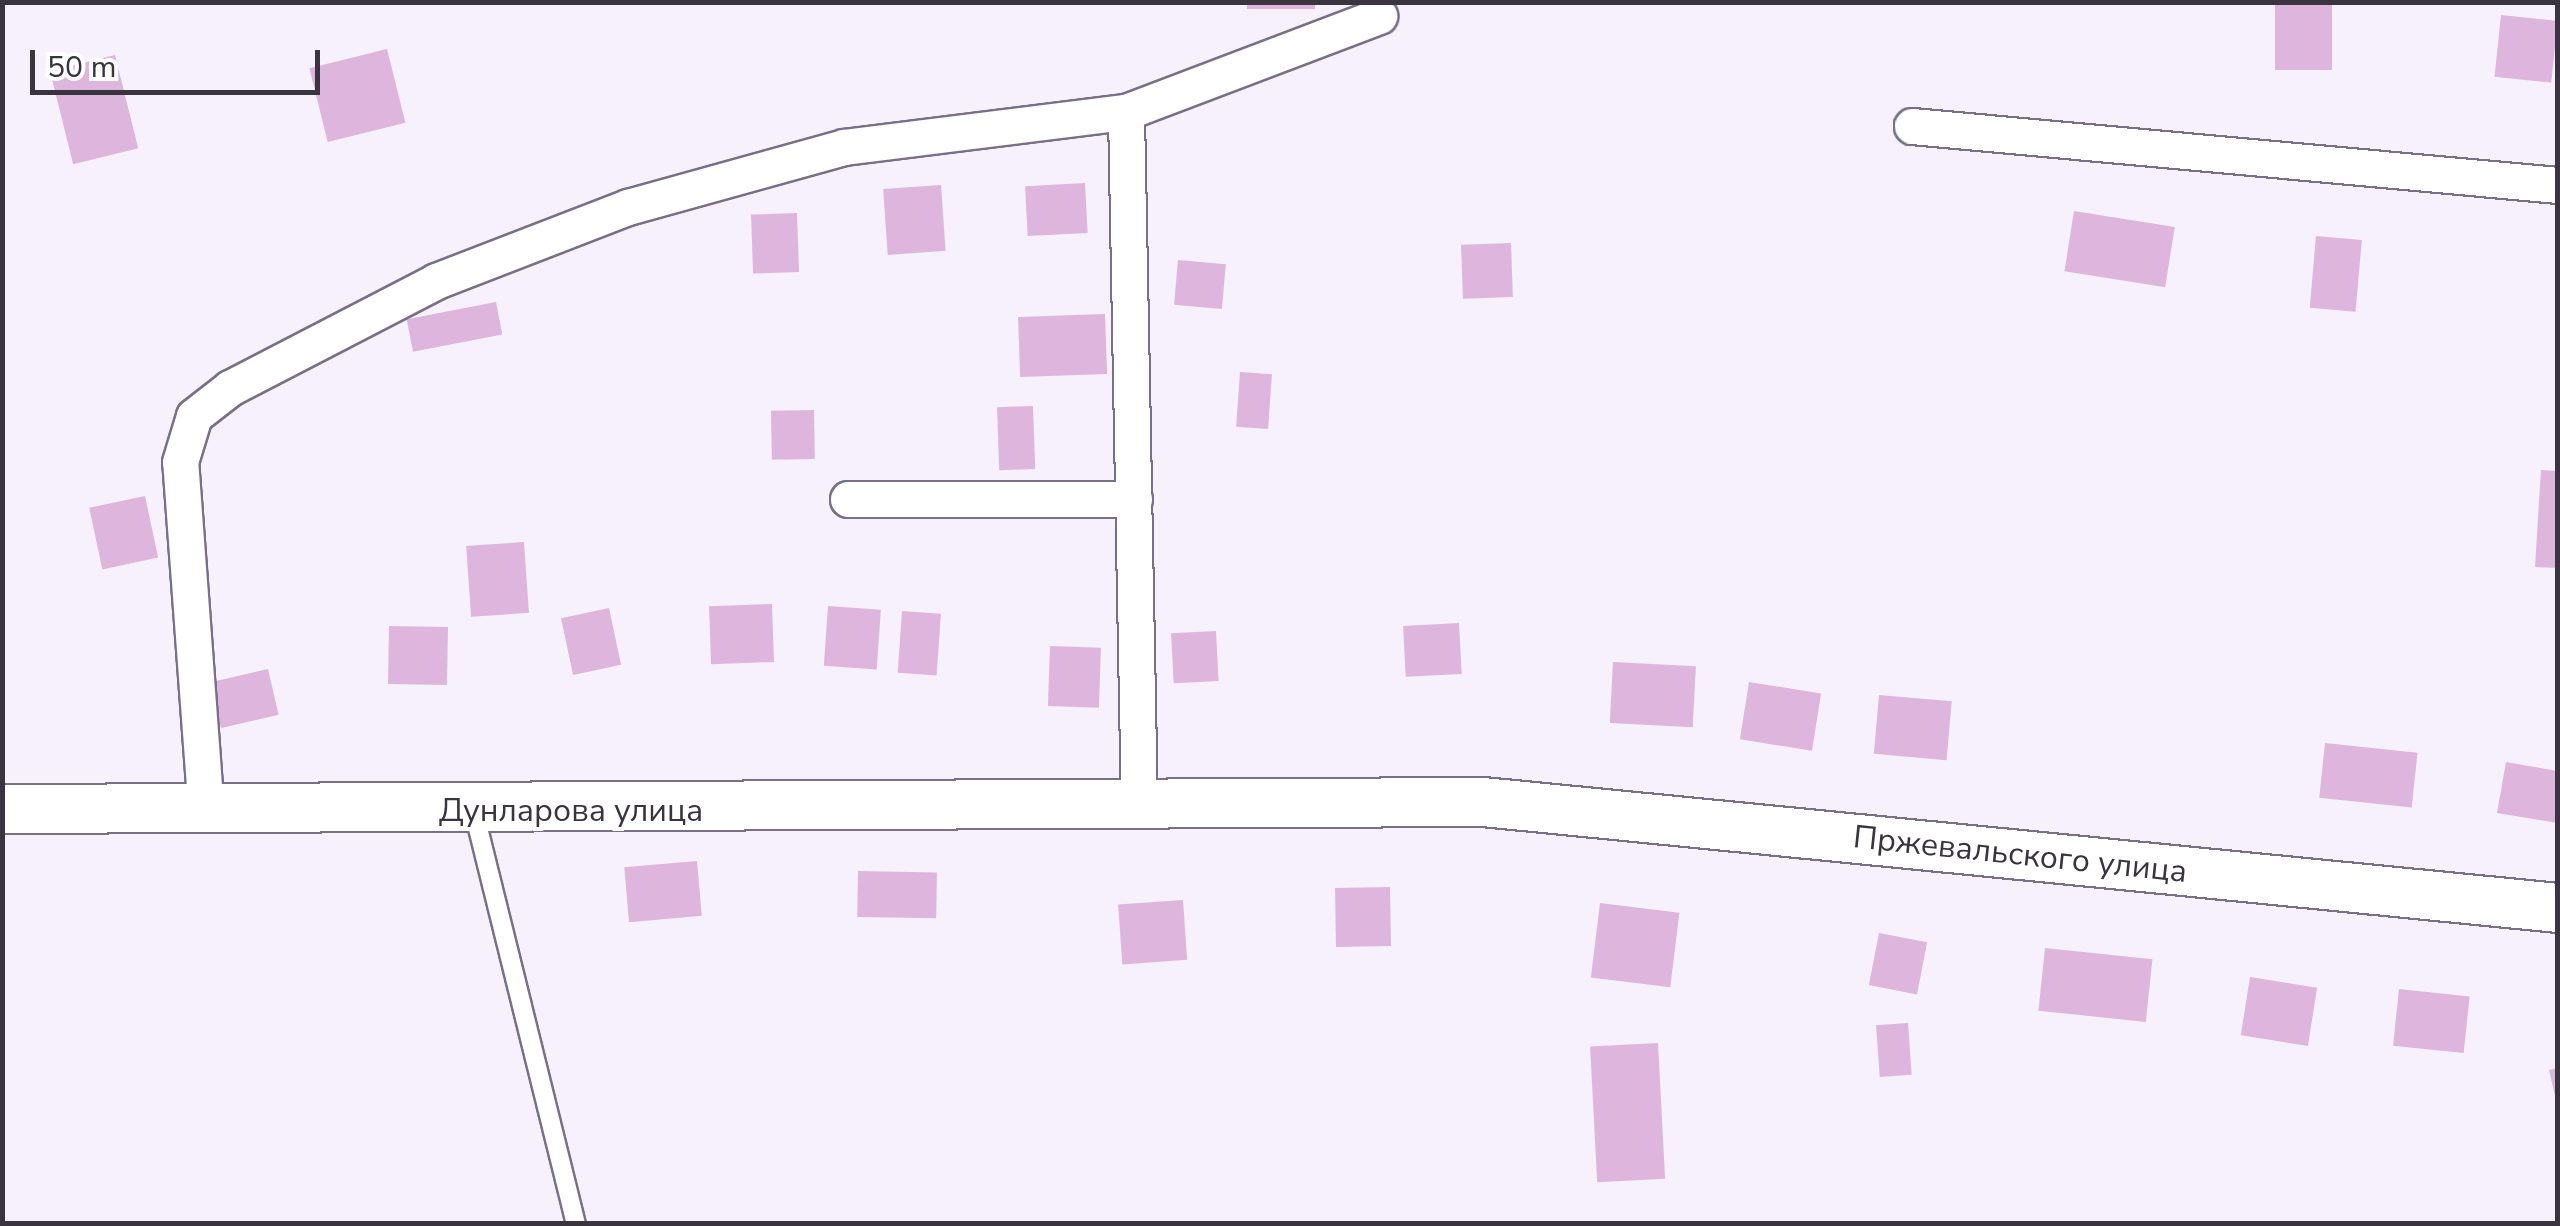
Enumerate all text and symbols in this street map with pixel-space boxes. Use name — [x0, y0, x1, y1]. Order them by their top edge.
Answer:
scale bar — [35, 30, 325, 92]
text: 50 m — [47, 47, 116, 88]
street label: Дунларова улица — [439, 792, 703, 830]
street label: Пржевальского улица — [1851, 818, 2189, 892]

